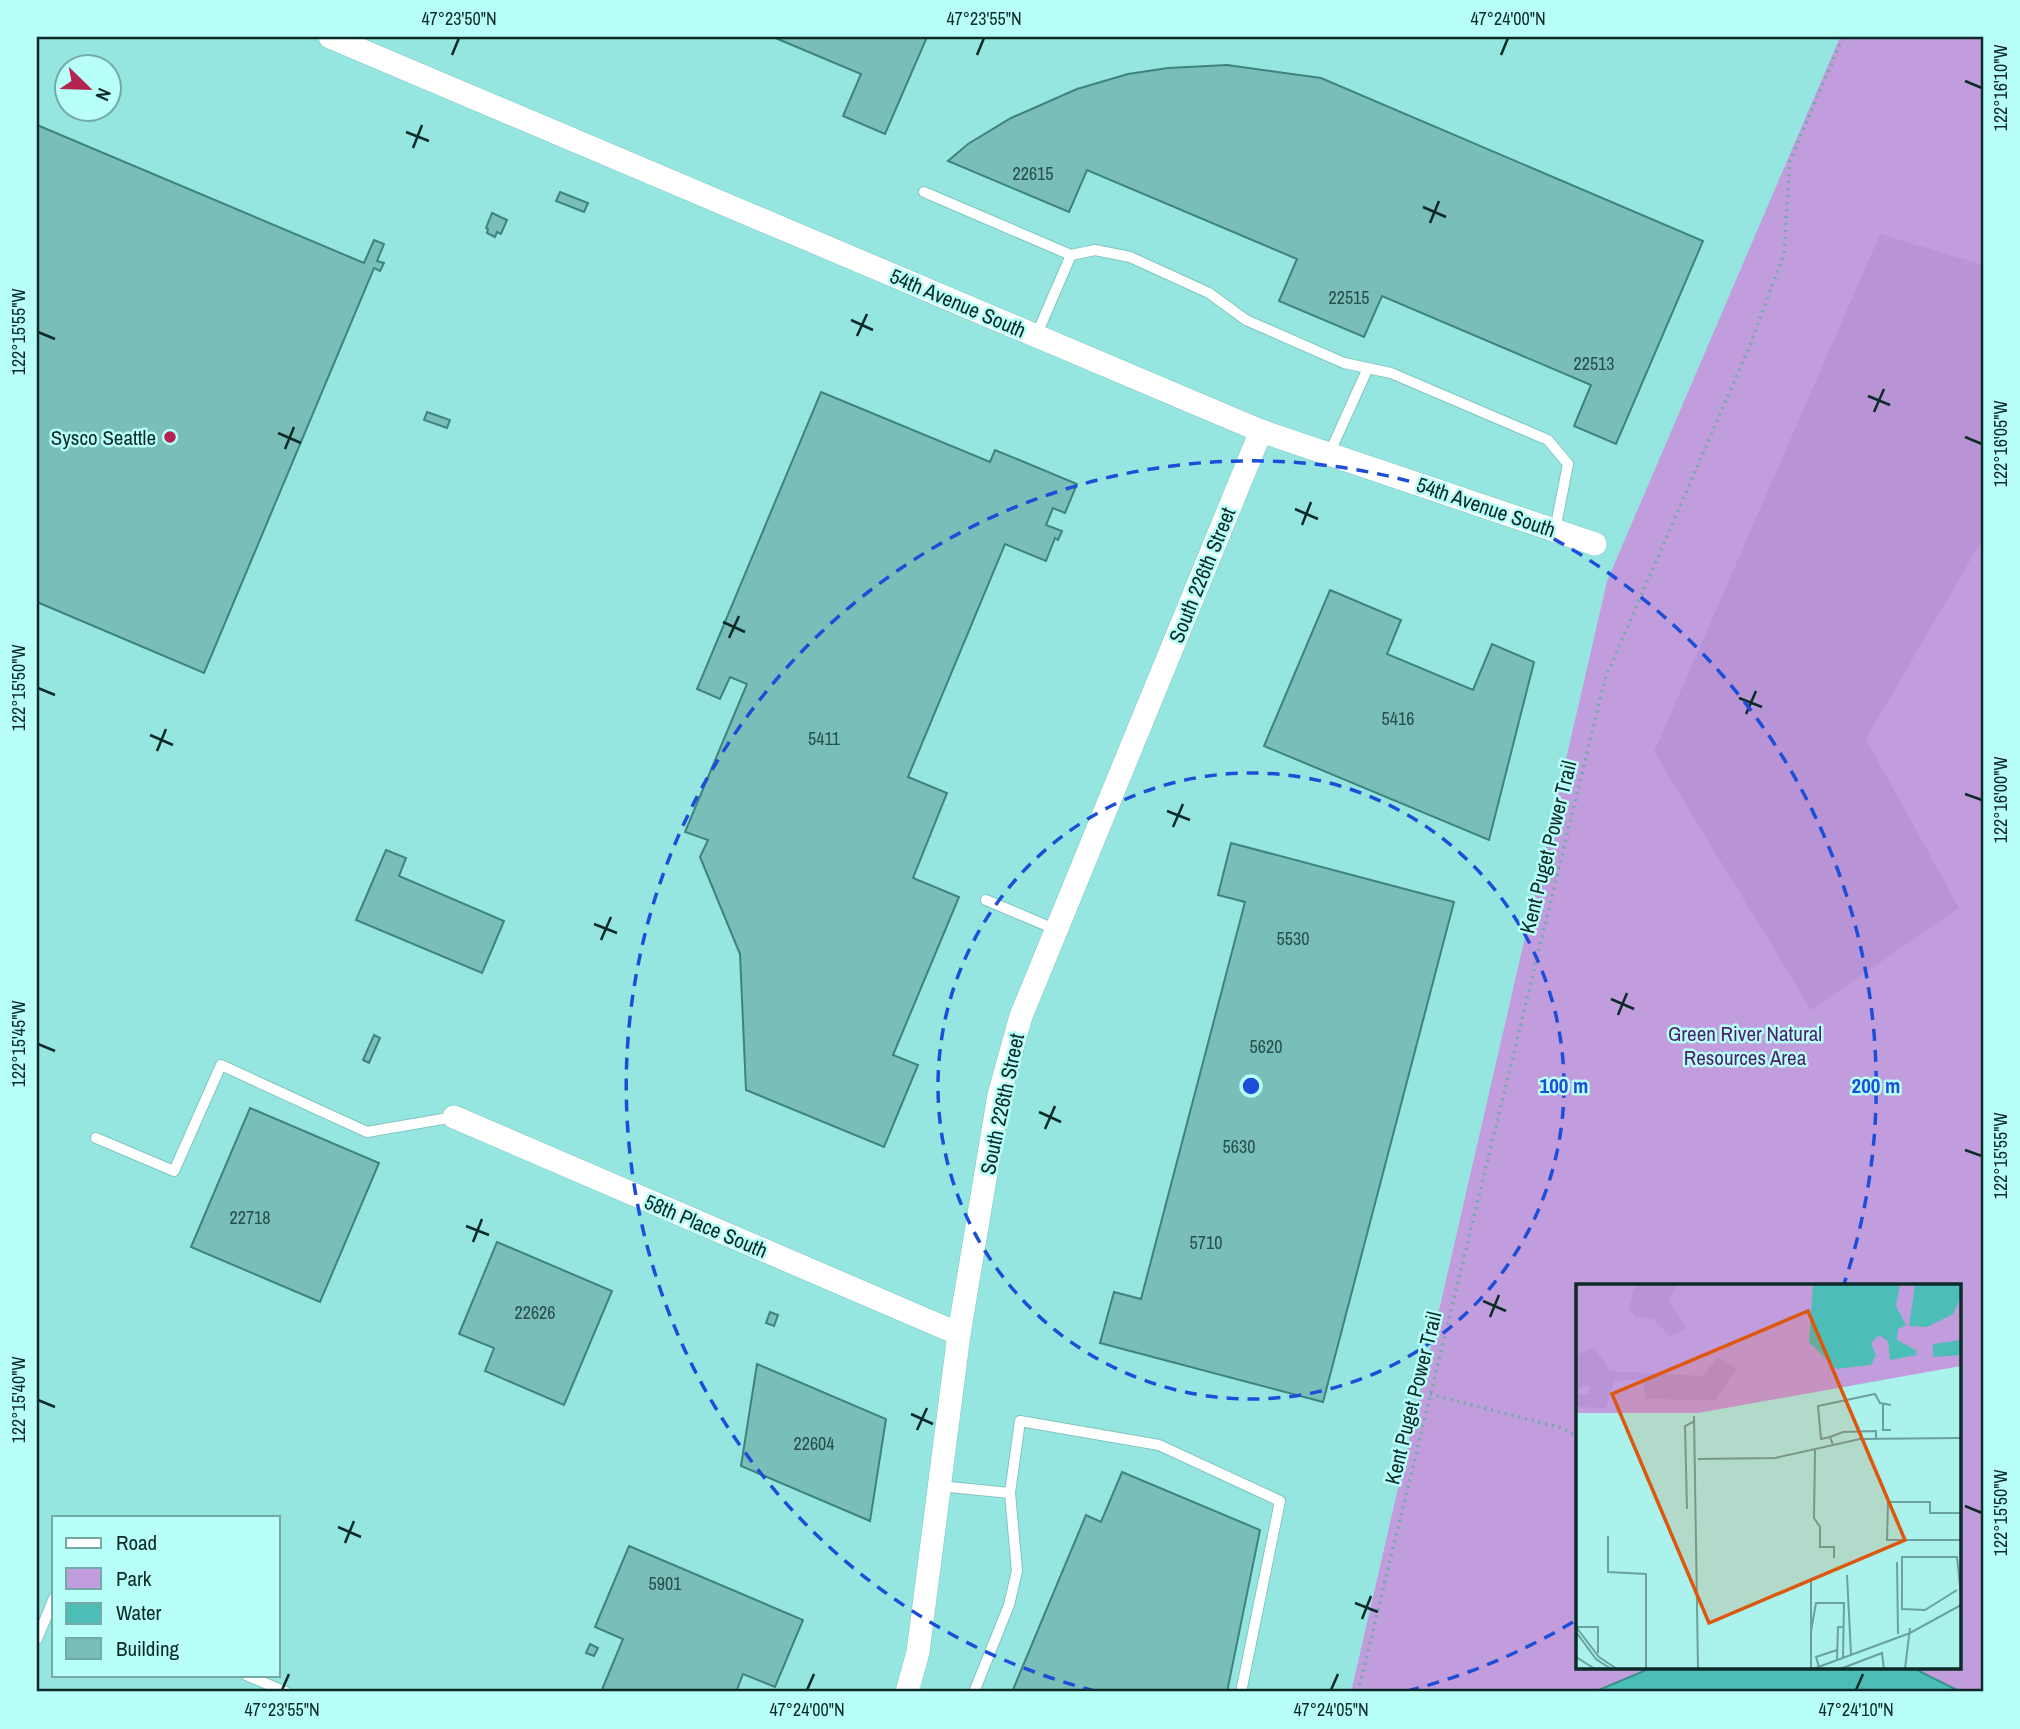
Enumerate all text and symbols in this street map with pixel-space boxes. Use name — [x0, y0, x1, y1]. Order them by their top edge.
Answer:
text: 47°23'50"N — [421, 6, 497, 31]
text: 47°23'55"N — [946, 6, 1022, 31]
text: 47°24'00"N — [1470, 6, 1546, 31]
text: 122°16'10"W — [1988, 45, 2013, 131]
north arrow — [52, 52, 122, 122]
text: N — [89, 84, 118, 105]
house number: 22615 — [1012, 161, 1054, 186]
street label: 54th Avenue South — [885, 261, 1031, 345]
house number: 22515 — [1328, 285, 1370, 310]
text: 122°15'55"W — [6, 289, 31, 375]
house number: 22513 — [1573, 351, 1615, 376]
text: 122°16'05"W — [1988, 401, 2013, 487]
place label: Sysco Seattle — [51, 423, 156, 452]
marker: Sysco Seattle — [162, 429, 178, 445]
street label: 54th Avenue South — [1413, 470, 1559, 544]
street label: South 226th Street — [1162, 503, 1242, 647]
text: 122°15'50"W — [6, 645, 31, 731]
house number: 5416 — [1382, 706, 1414, 731]
house number: 5411 — [808, 726, 841, 751]
text: 122°16'00"W — [1988, 757, 2013, 843]
street label: Kent Puget Power Trail — [1513, 758, 1583, 936]
house number: 5530 — [1277, 926, 1309, 951]
text: 122°15'45"W — [6, 1001, 31, 1087]
park label: Green River Natural Resources Area — [1668, 1019, 1822, 1072]
street label: South 226th Street — [973, 1031, 1031, 1177]
house number: 5620 — [1250, 1034, 1282, 1059]
text: 100 m — [1540, 1071, 1588, 1100]
text: 200 m — [1852, 1071, 1900, 1100]
centre of rings — [1239, 1074, 1263, 1098]
text: 122°15'55"W — [1988, 1113, 2013, 1199]
house number: 5630 — [1223, 1134, 1255, 1159]
street label: 58th Place South — [640, 1187, 772, 1265]
house number: 22718 — [229, 1205, 271, 1230]
house number: 5710 — [1190, 1230, 1222, 1255]
inset map — [1576, 1284, 1960, 1670]
house number: 22626 — [514, 1300, 556, 1325]
street label: Kent Puget Power Trail — [1378, 1309, 1448, 1487]
text: 122°15'40"W — [6, 1357, 31, 1443]
house number: 22604 — [793, 1431, 835, 1456]
text: 122°15'50"W — [1988, 1470, 2013, 1556]
legend — [52, 1516, 280, 1676]
text: Road — [116, 1528, 157, 1557]
text: Park — [116, 1564, 152, 1593]
house number: 5901 — [649, 1571, 682, 1596]
text: Water — [116, 1598, 162, 1627]
text: Building — [116, 1634, 180, 1663]
text: 47°23'55"N — [244, 1697, 320, 1722]
text: 47°24'00"N — [769, 1697, 845, 1722]
text: 47°24'05"N — [1293, 1697, 1369, 1722]
text: 47°24'10"N — [1818, 1697, 1894, 1722]

